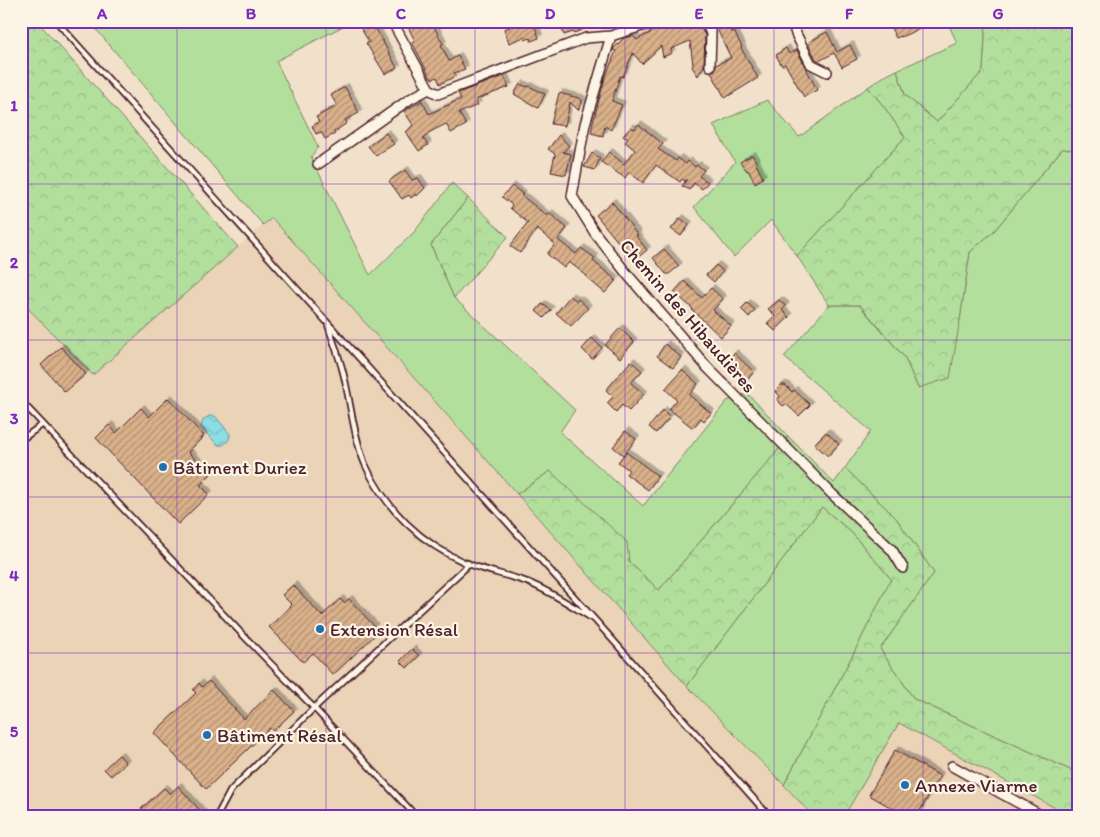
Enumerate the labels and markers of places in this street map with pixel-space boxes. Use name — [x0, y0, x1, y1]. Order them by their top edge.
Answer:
place label: Bâtiment Duriez — [173, 456, 307, 479]
marker: Bâtiment Duriez — [157, 461, 169, 473]
place label: Extension Résal — [330, 618, 459, 641]
marker: Extension Résal — [314, 623, 326, 635]
place label: Bâtiment Résal — [217, 724, 342, 747]
marker: Bâtiment Résal — [201, 729, 213, 741]
place label: Annexe Viarme — [915, 774, 1038, 797]
marker: Annexe Viarme — [899, 779, 911, 791]

